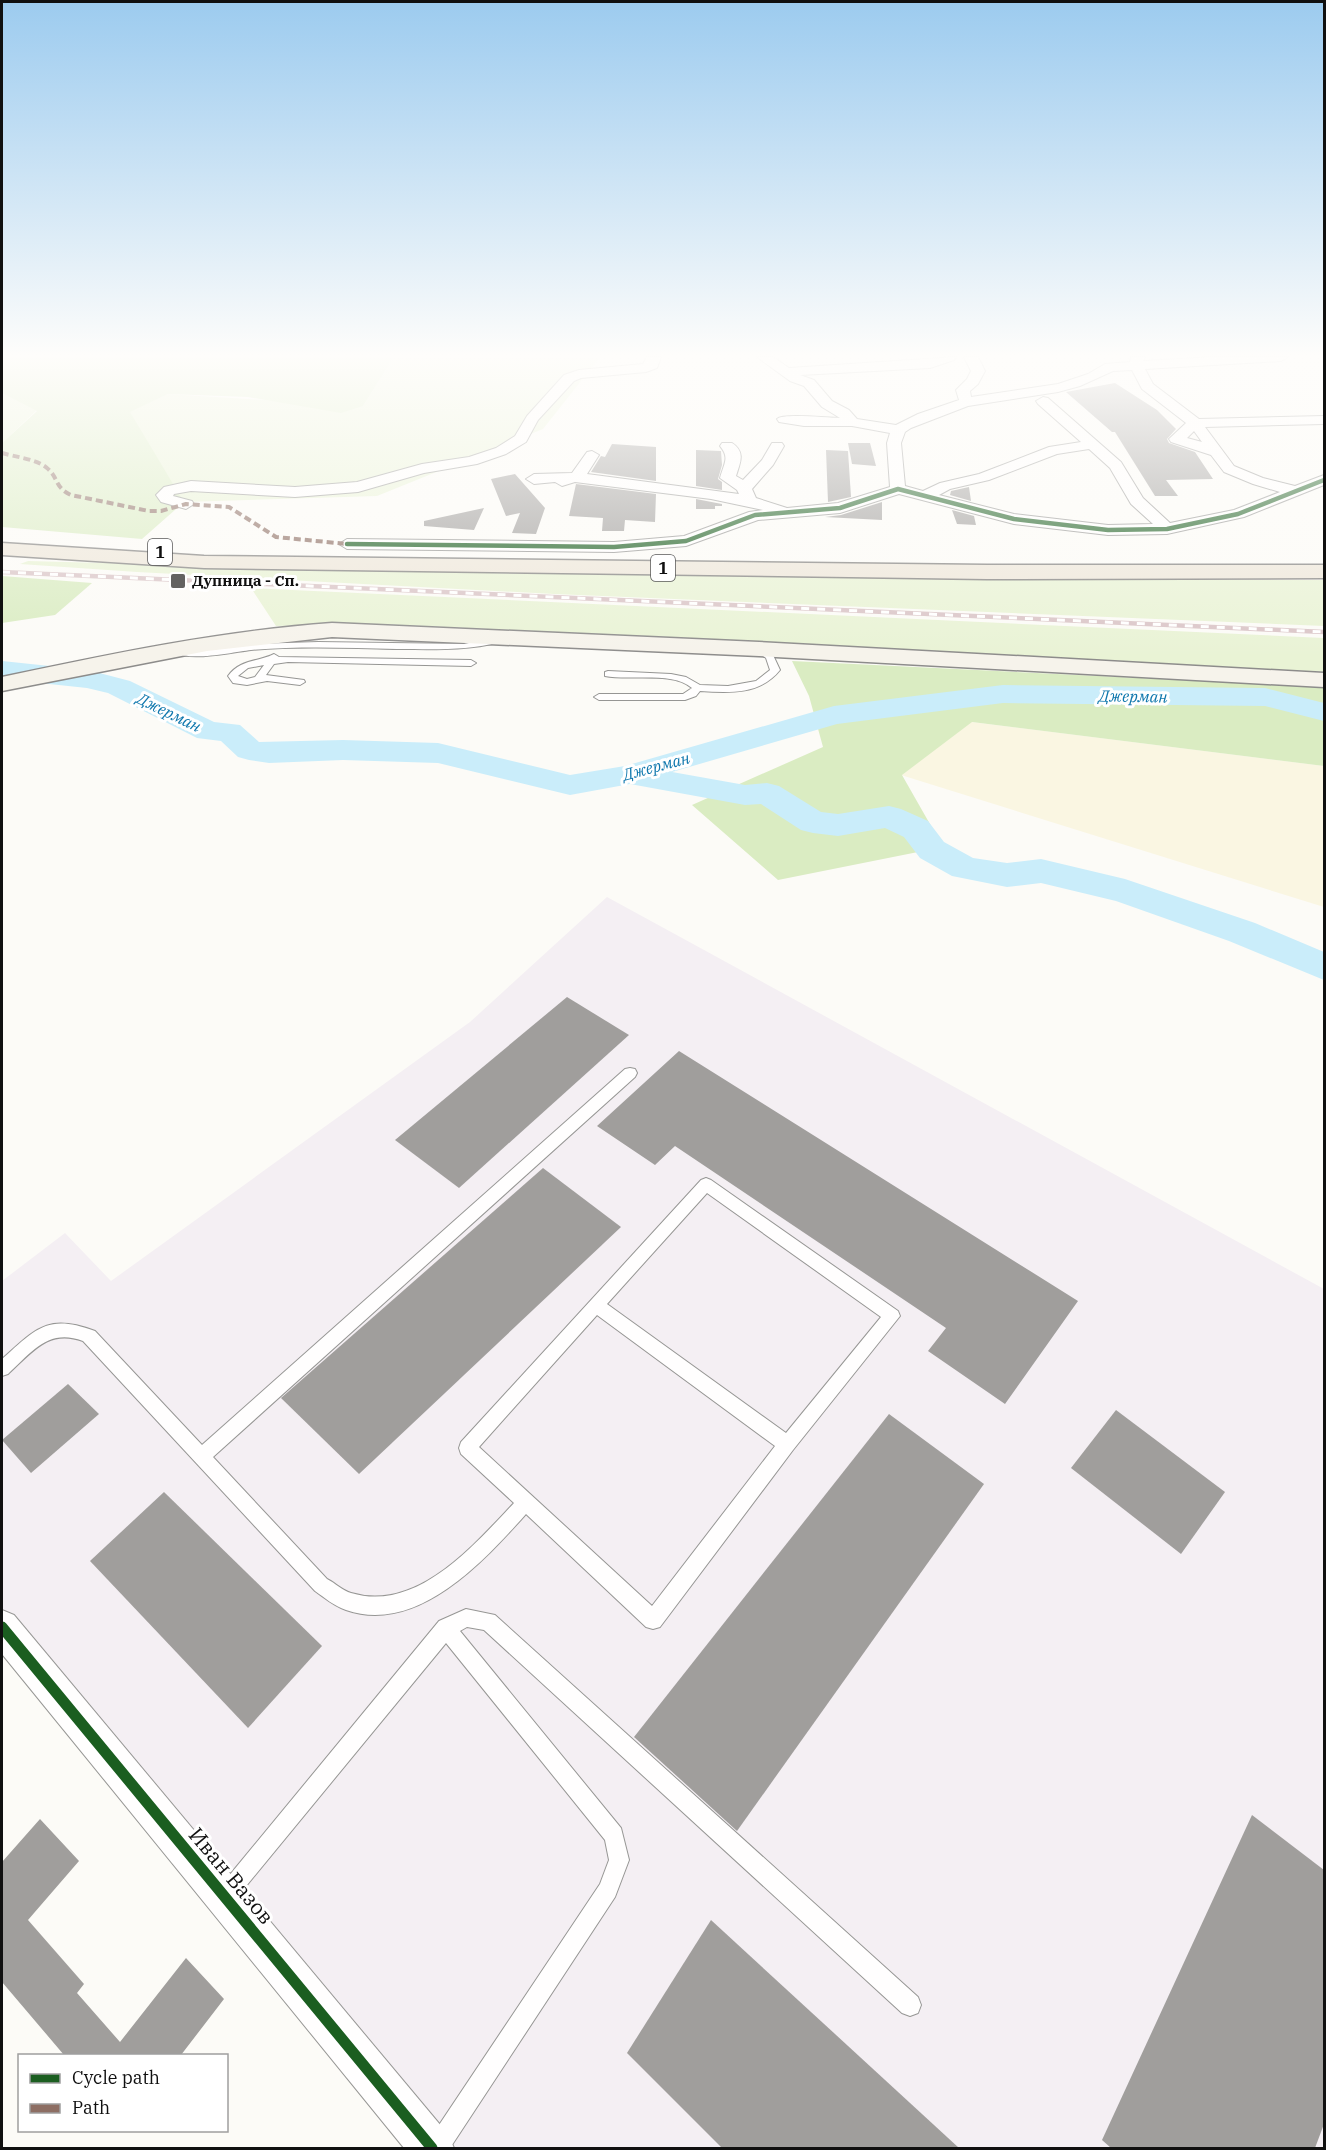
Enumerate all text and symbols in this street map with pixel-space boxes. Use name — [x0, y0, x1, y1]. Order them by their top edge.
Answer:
road number: 1 — [148, 539, 172, 565]
road number: 1 — [651, 555, 675, 581]
place label: Дупница - Сп. — [192, 571, 299, 590]
marker: Дупница - Сп. — [169, 572, 187, 590]
water label: Джерман — [1096, 685, 1168, 707]
water label: Джерман — [132, 687, 204, 736]
water label: Джерман — [618, 747, 692, 785]
street label: Иван Вазов — [183, 1821, 281, 1930]
legend — [18, 2054, 228, 2132]
text: Cycle path — [72, 2066, 160, 2089]
text: Path — [72, 2096, 110, 2119]

